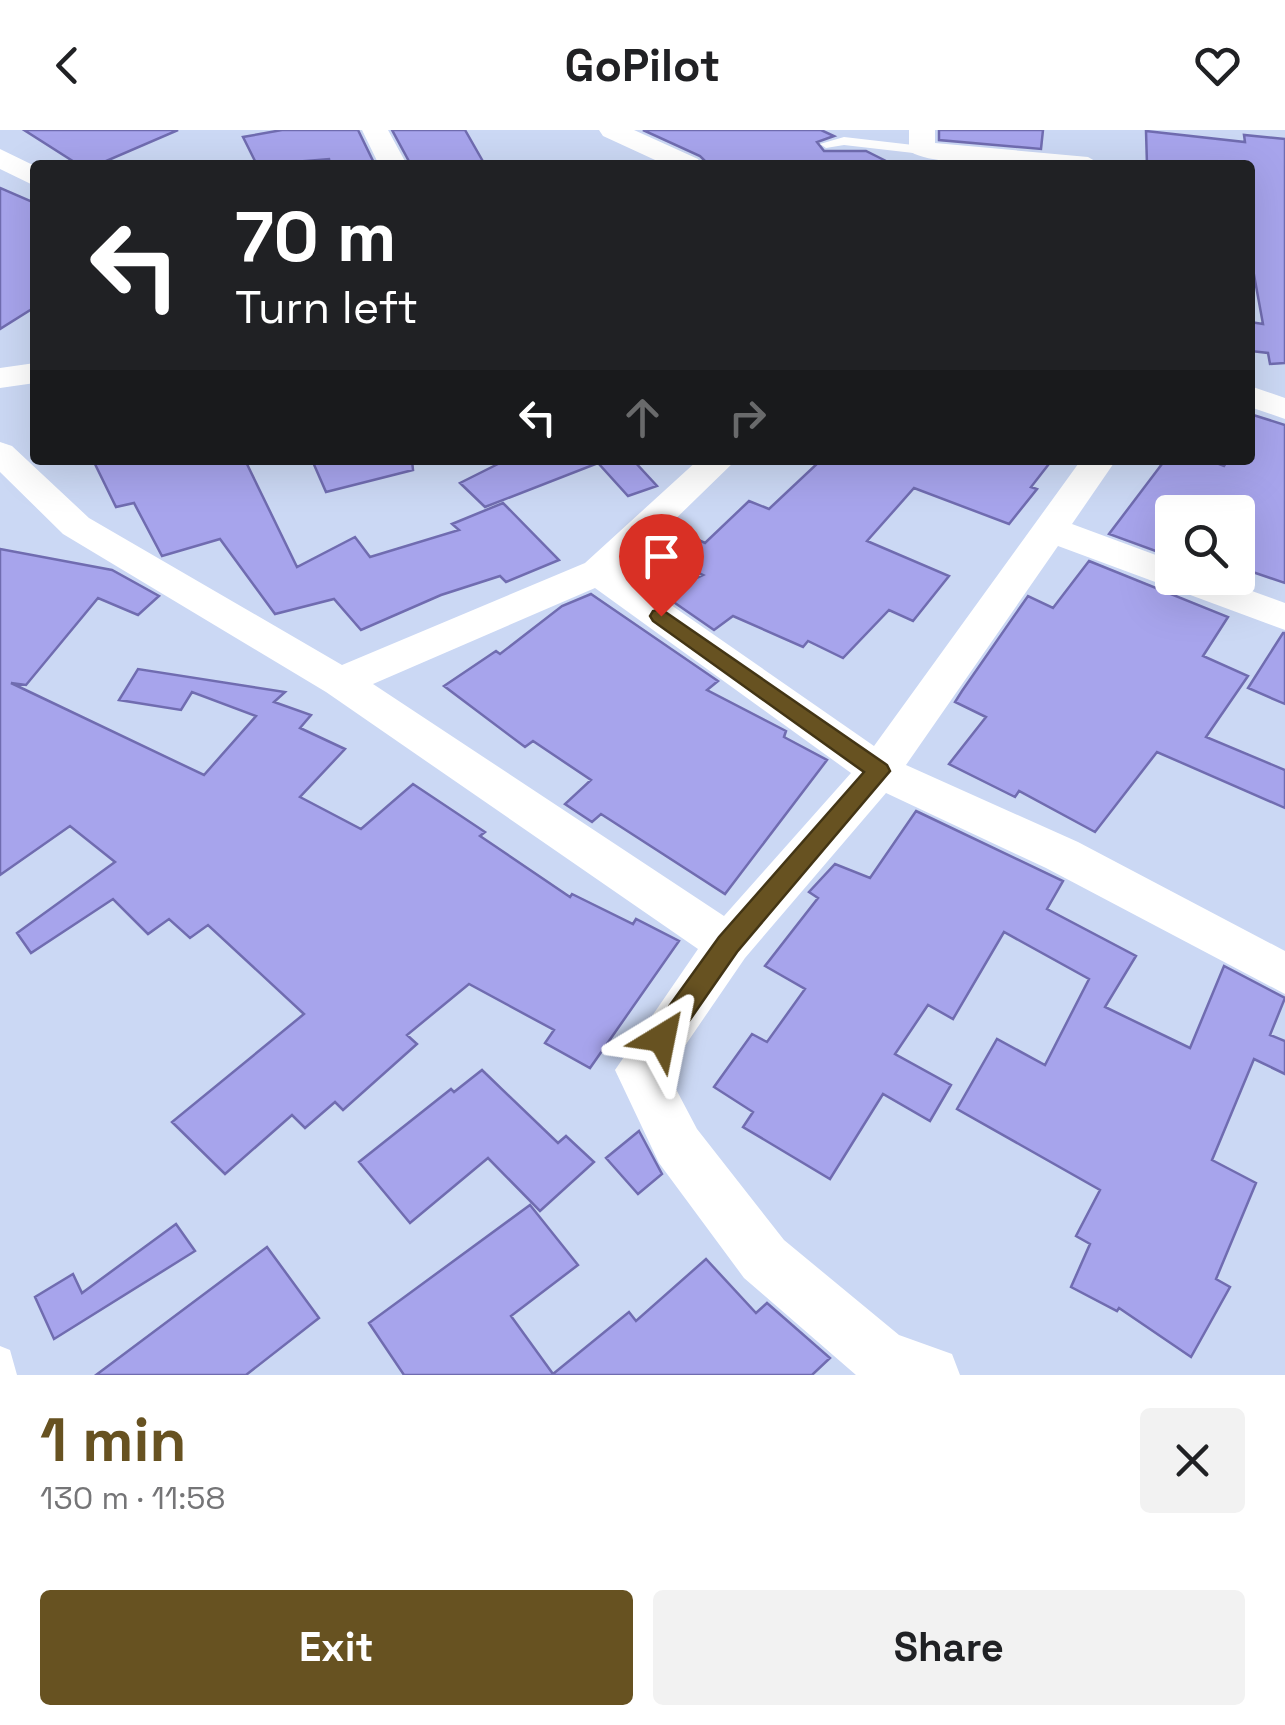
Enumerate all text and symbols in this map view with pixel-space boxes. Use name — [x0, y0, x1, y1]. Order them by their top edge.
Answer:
text: GoPilot — [565, 37, 720, 94]
icon: back — [40, 38, 95, 93]
icon: heart — [1190, 38, 1245, 93]
text: 70 m — [235, 192, 396, 281]
icon: left — [70, 200, 200, 330]
text: Turn left — [235, 279, 418, 336]
icon: left — [510, 390, 565, 445]
icon: ahead — [615, 390, 670, 445]
icon: right — [720, 390, 775, 445]
map controls — [1155, 495, 1255, 595]
button: search — [1155, 495, 1255, 595]
pin — [619, 514, 704, 617]
icon: arrive — [634, 529, 689, 584]
position arrow — [610, 986, 714, 1090]
text: 1 min — [40, 1402, 187, 1479]
button: close — [1140, 1408, 1245, 1513]
text: 130 m · 11:58 — [40, 1478, 225, 1518]
button: Exit — [40, 1590, 633, 1705]
button: Share — [653, 1590, 1245, 1705]

